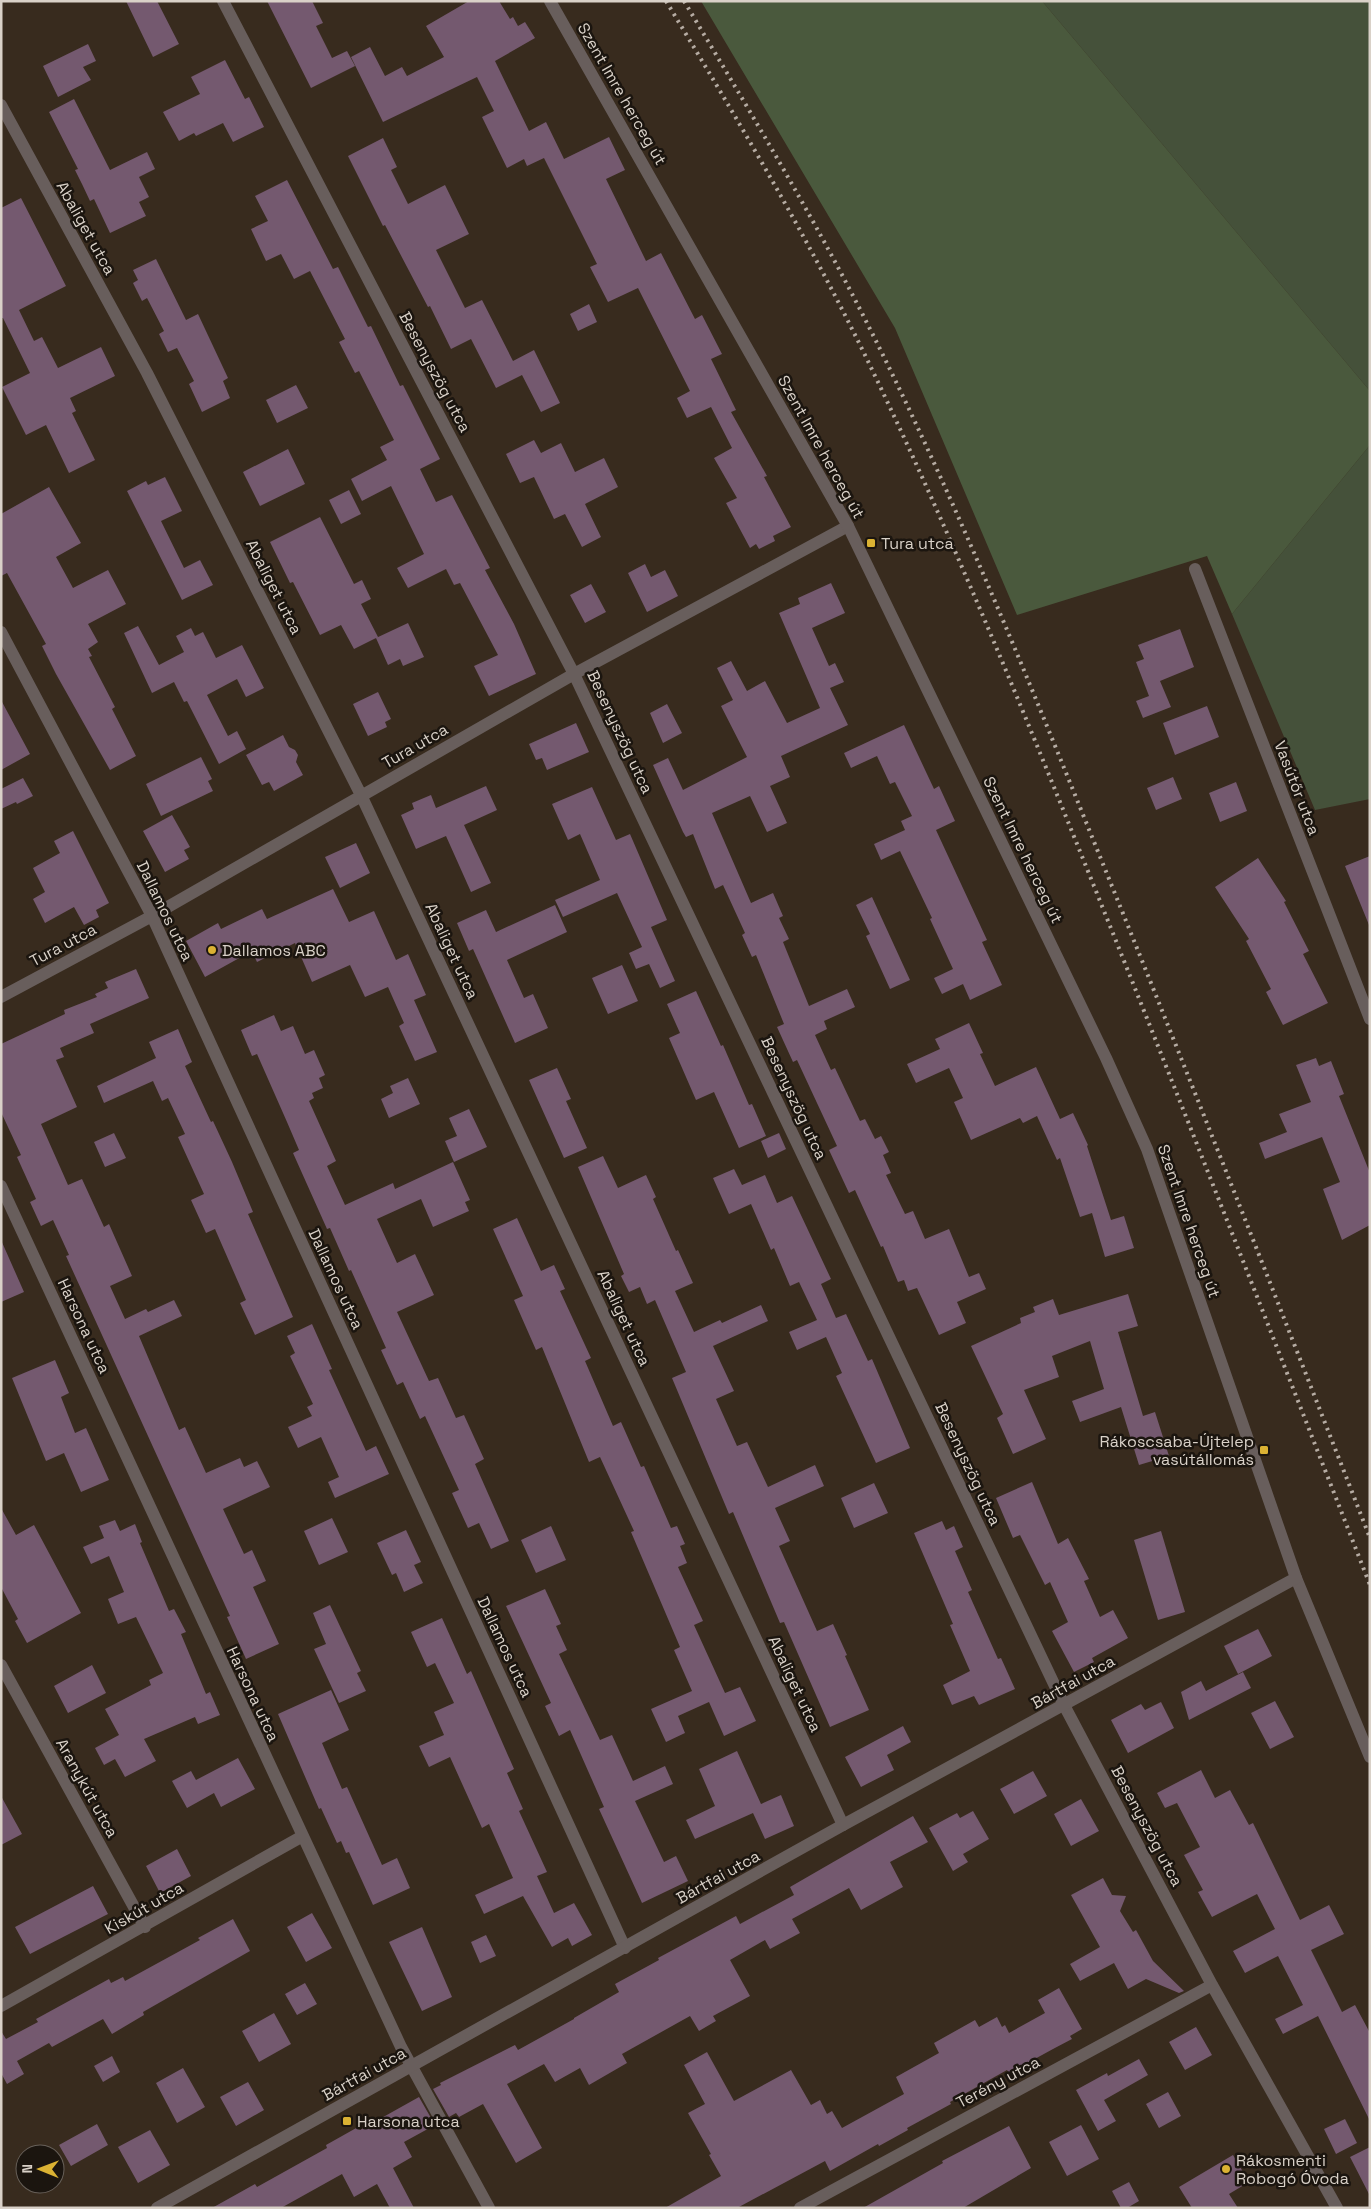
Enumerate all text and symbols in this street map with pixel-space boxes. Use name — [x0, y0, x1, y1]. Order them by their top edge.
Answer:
street label: Szent Imre herceg út — [573, 19, 671, 169]
street label: Abaliget utca — [52, 177, 120, 279]
street label: Besenyszög utca — [394, 308, 476, 436]
street label: Szent Imre herceg út — [773, 372, 869, 522]
place label: Tura utca — [881, 533, 954, 554]
street label: Abaliget utca — [241, 536, 307, 638]
marker: Tura utca — [865, 537, 877, 549]
street label: Besenyszög utca — [582, 667, 658, 797]
street label: Tura utca — [378, 719, 452, 773]
street label: Vasútőr utca — [1269, 738, 1325, 838]
street label: Szent Imre herceg út — [978, 773, 1068, 927]
street label: Dallamos utca — [132, 858, 198, 964]
street label: Abaliget utca — [421, 899, 483, 1003]
street label: Tura utca — [26, 919, 100, 971]
place label: Dallamos ABC — [222, 940, 326, 961]
marker: Dallamos ABC — [206, 944, 218, 956]
street label: Besenyszög utca — [756, 1033, 832, 1163]
street label: Szent Imre herceg út — [1153, 1141, 1225, 1301]
street label: Dallamos utca — [304, 1225, 368, 1333]
street label: Abaliget utca — [593, 1266, 655, 1370]
street label: Harsona utca — [53, 1275, 115, 1377]
street label: Besenyszög utca — [930, 1399, 1006, 1529]
place label: Rákoscsaba-Újtelep vasútállomás — [1100, 1431, 1254, 1470]
marker: Rákoscsaba-Újtelep vasútállomás — [1258, 1444, 1270, 1456]
street label: Dallamos utca — [473, 1593, 537, 1701]
street label: Abaliget utca — [764, 1632, 826, 1736]
street label: Harsona utca — [222, 1643, 284, 1745]
street label: Bártfai utca — [1027, 1650, 1119, 1714]
street label: Aranykút utca — [51, 1735, 123, 1841]
street label: Besenyszög utca — [1106, 1762, 1188, 1890]
street label: Bártfai utca — [672, 1845, 764, 1909]
street label: Kiskút utca — [101, 1877, 187, 1939]
street label: Bártfai utca — [318, 2042, 410, 2106]
street label: Terény utca — [953, 2051, 1043, 2113]
place label: Harsona utca — [357, 2111, 460, 2132]
marker: Harsona utca — [341, 2115, 353, 2127]
north arrow — [15, 2144, 65, 2194]
place label: Rákosmenti Robogó Óvoda — [1236, 2150, 1349, 2189]
marker: Rákosmenti Robogó Óvoda — [1220, 2163, 1232, 2175]
text: N — [18, 2164, 36, 2174]

